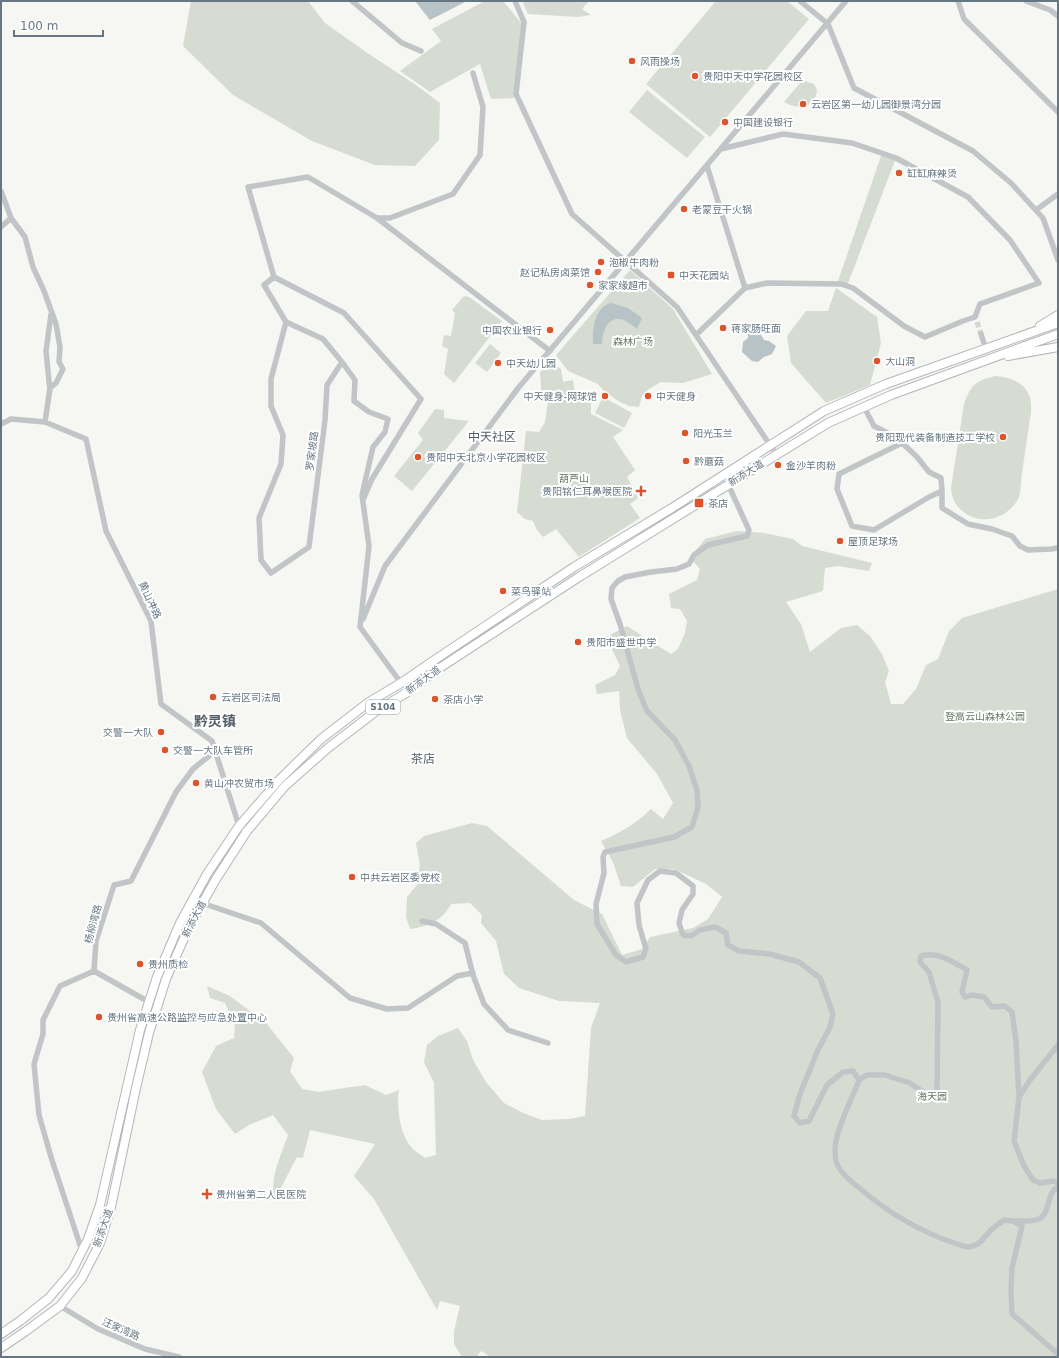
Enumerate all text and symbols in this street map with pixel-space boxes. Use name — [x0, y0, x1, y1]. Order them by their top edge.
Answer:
scale bar — [14, 12, 103, 38]
text: 100 m — [20, 19, 58, 33]
marker: 风雨操场 — [627, 56, 637, 66]
place label: 风雨操场 — [640, 56, 680, 67]
marker: 贵阳中天中学花园校区 — [690, 71, 700, 81]
place label: 贵阳中天中学花园校区 — [703, 71, 803, 82]
marker: 云岩区第一幼儿园御景湾分园 — [798, 99, 808, 109]
place label: 云岩区第一幼儿园御景湾分园 — [811, 99, 941, 110]
marker: 中国建设银行 — [720, 117, 730, 127]
place label: 中国建设银行 — [733, 117, 793, 128]
marker: 缸缸麻辣烫 — [894, 168, 904, 178]
place label: 缸缸麻辣烫 — [907, 168, 957, 179]
marker: 老蒙豆干火锅 — [679, 204, 689, 214]
place label: 老蒙豆干火锅 — [692, 204, 752, 215]
marker: 泡椒牛肉粉 — [596, 257, 606, 267]
place label: 泡椒牛肉粉 — [609, 257, 659, 268]
place label: 赵记私房卤菜馆 — [520, 267, 590, 278]
marker: 赵记私房卤菜馆 — [593, 267, 603, 277]
marker: 中天花园站 — [666, 270, 676, 280]
place label: 中天花园站 — [679, 270, 729, 281]
marker: 家家缘超市 — [585, 280, 595, 290]
place label: 家家缘超市 — [598, 280, 648, 291]
marker: 蒋家肠旺面 — [718, 323, 728, 333]
place label: 蒋家肠旺面 — [731, 323, 781, 334]
place label: 中国农业银行 — [482, 325, 542, 336]
marker: 中国农业银行 — [545, 325, 555, 335]
park label: 森林广场 — [613, 336, 653, 347]
marker: 大山洞 — [872, 356, 882, 366]
place label: 大山洞 — [885, 356, 915, 367]
marker: 中天幼儿园 — [493, 358, 503, 368]
place label: 中天幼儿园 — [506, 358, 556, 369]
place label: 中天健身-网球馆 — [523, 391, 597, 402]
marker: 中天健身-网球馆 — [600, 391, 610, 401]
marker: 中天健身 — [643, 391, 653, 401]
place label: 中天健身 — [656, 391, 696, 402]
marker: 阳光玉兰 — [680, 428, 690, 438]
place label: 阳光玉兰 — [693, 428, 733, 439]
street label: 罗家坡路 — [304, 430, 320, 472]
district label: 中天社区 — [468, 430, 516, 444]
place label: 贵阳现代装备制造技工学校 — [875, 432, 995, 443]
marker: 贵阳现代装备制造技工学校 — [998, 432, 1008, 442]
marker: 贵阳中天北京小学花园校区 — [413, 452, 423, 462]
place label: 贵阳中天北京小学花园校区 — [426, 452, 546, 463]
marker: 黔蘑菇 — [681, 456, 691, 466]
place label: 黔蘑菇 — [694, 456, 724, 467]
street label: 新添大道 — [726, 458, 766, 488]
marker: 金沙羊肉粉 — [773, 460, 783, 470]
place label: 金沙羊肉粉 — [786, 460, 836, 471]
park label: 葫芦山 — [559, 473, 589, 484]
marker: 贵阳铭仁耳鼻喉医院 — [635, 485, 647, 497]
place label: 贵阳铭仁耳鼻喉医院 — [542, 486, 632, 497]
marker: 茶店 — [693, 497, 705, 509]
place label: 茶店 — [708, 498, 728, 509]
marker: 屋顶足球场 — [835, 536, 845, 546]
place label: 屋顶足球场 — [848, 536, 898, 547]
street label: 黄山冲路 — [137, 580, 163, 620]
marker: 菜鸟驿站 — [498, 586, 508, 596]
place label: 菜鸟驿站 — [511, 586, 551, 597]
marker: 贵阳市盛世中学 — [573, 637, 583, 647]
place label: 贵阳市盛世中学 — [586, 637, 656, 648]
street label: 新添大道 — [404, 664, 442, 696]
marker: 云岩区司法局 — [208, 692, 218, 702]
place label: 云岩区司法局 — [221, 692, 281, 703]
marker: 茶店小学 — [430, 694, 440, 704]
place label: 茶店小学 — [443, 694, 483, 705]
road number: S104 — [366, 700, 400, 714]
park label: 登高云山森林公园 — [945, 711, 1025, 722]
district label: 黔灵镇 — [194, 713, 236, 729]
place label: 交警一大队 — [103, 727, 153, 738]
marker: 交警一大队 — [156, 727, 166, 737]
marker: 交警一大队车管所 — [160, 745, 170, 755]
place label: 交警一大队车管所 — [173, 745, 253, 756]
district label: 茶店 — [411, 752, 435, 766]
marker: 黄山冲农贸市场 — [191, 778, 201, 788]
place label: 黄山冲农贸市场 — [204, 778, 274, 789]
marker: 中共云岩区委党校 — [347, 872, 357, 882]
place label: 中共云岩区委党校 — [360, 872, 440, 883]
street label: 新添大道 — [180, 899, 208, 939]
street label: 杨柳湾路 — [83, 903, 103, 945]
marker: 贵州质检 — [135, 959, 145, 969]
place label: 贵州质检 — [148, 959, 188, 970]
marker: 贵州省高速公路监控与应急处置中心 — [94, 1012, 104, 1022]
place label: 贵州省高速公路监控与应急处置中心 — [107, 1012, 267, 1023]
park label: 海天园 — [917, 1091, 947, 1102]
marker: 贵州省第二人民医院 — [201, 1188, 213, 1200]
place label: 贵州省第二人民医院 — [216, 1189, 306, 1200]
street label: 新添大道 — [91, 1207, 115, 1249]
street label: 汪家湾路 — [100, 1316, 142, 1342]

